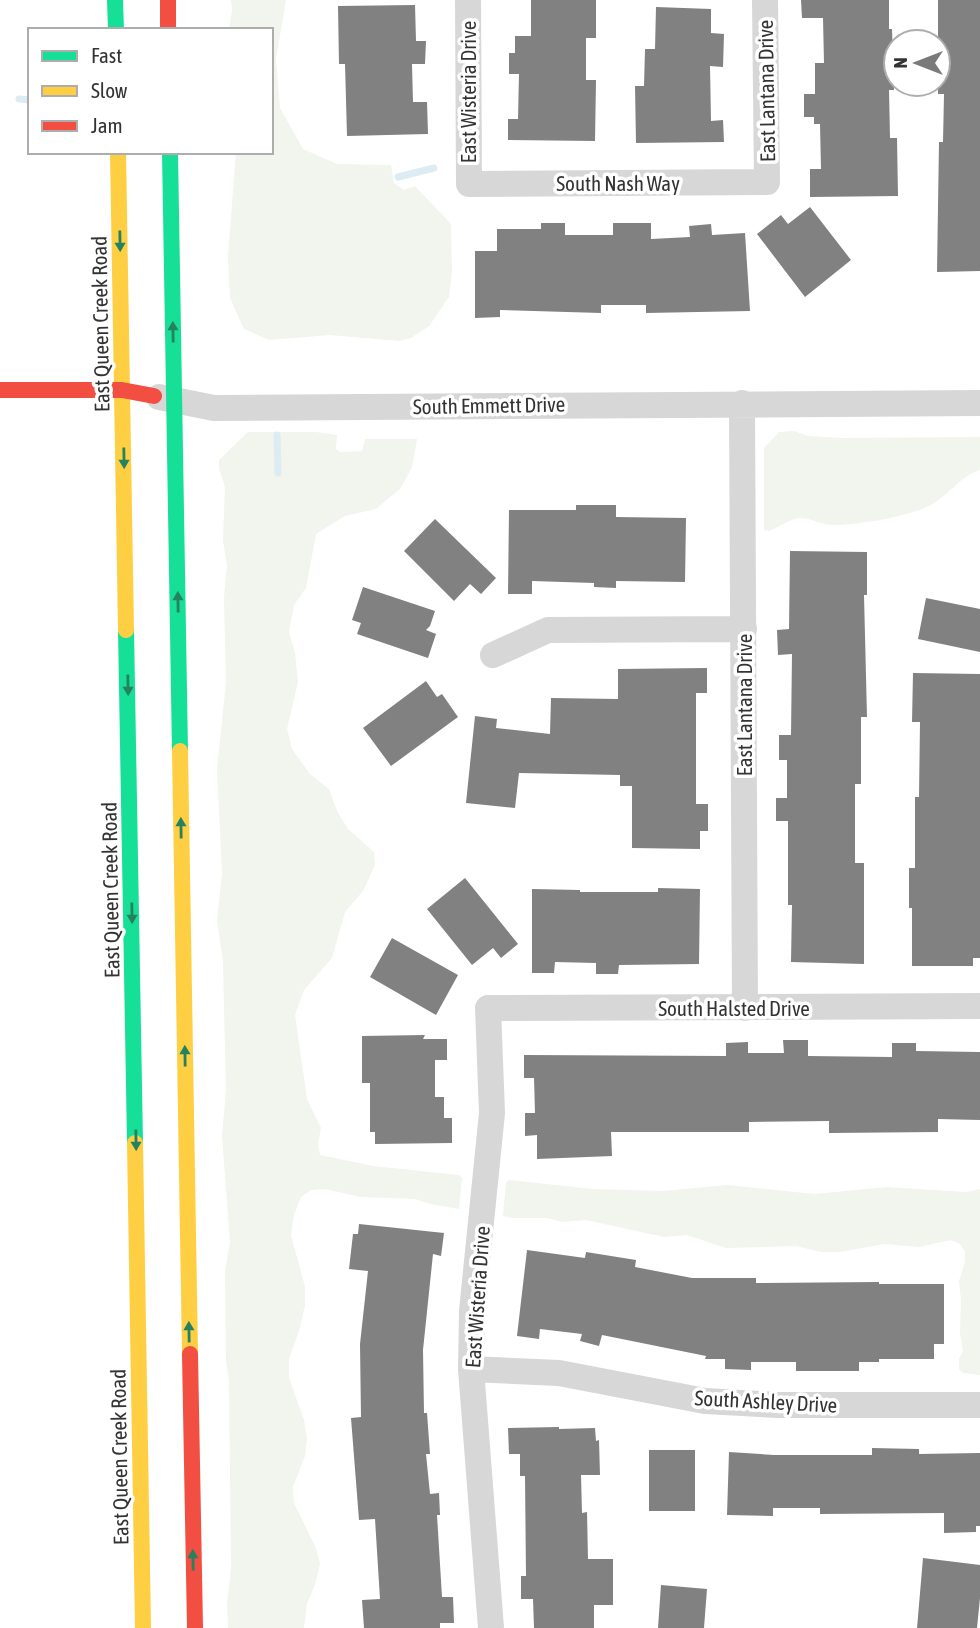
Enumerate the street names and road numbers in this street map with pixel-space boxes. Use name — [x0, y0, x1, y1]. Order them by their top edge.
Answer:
street label: East Lantana Drive — [753, 20, 779, 162]
street label: East Wisteria Drive — [456, 21, 480, 163]
street label: South Nash Way — [556, 171, 680, 195]
street label: East Queen Creek Road — [86, 236, 114, 412]
street label: South Emmett Drive — [413, 392, 565, 418]
street label: East Lantana Drive — [732, 634, 756, 776]
street label: East Queen Creek Road — [96, 802, 124, 978]
street label: South Halsted Drive — [658, 996, 810, 1020]
street label: East Wisteria Drive — [460, 1225, 494, 1369]
street label: East Queen Creek Road — [105, 1369, 133, 1545]
street label: South Ashley Drive — [694, 1385, 838, 1417]

